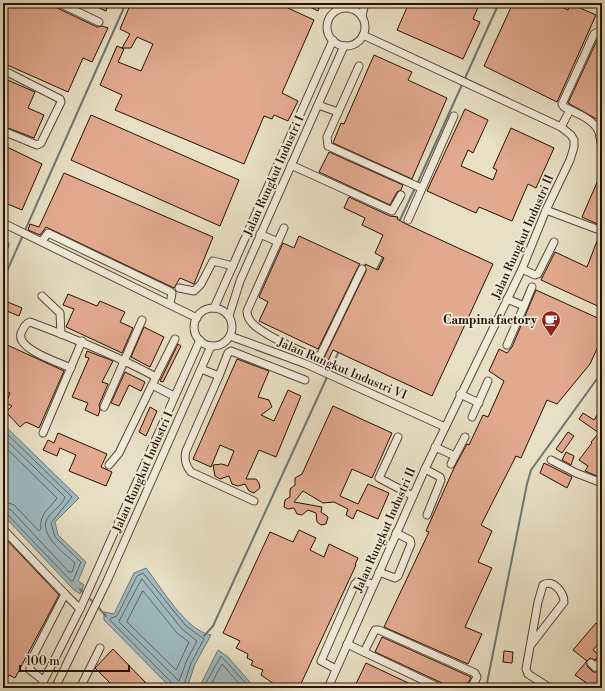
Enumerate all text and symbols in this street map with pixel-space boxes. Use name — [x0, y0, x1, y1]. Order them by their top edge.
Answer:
street label: Jalan Rungkut Industri I — [240, 113, 308, 240]
street label: Jalan Rungkut Industri II — [488, 172, 557, 303]
cafe icon: Campina factory — [540, 309, 562, 337]
place label: Campina factory — [443, 313, 538, 328]
street label: Jalan Rungkut Industri VI — [274, 335, 409, 403]
street label: Jalan Rungkut Industri I — [109, 409, 177, 536]
street label: Jalan Rungkut Industri II — [350, 465, 419, 596]
scale bar — [20, 647, 129, 673]
text: 100 m — [26, 654, 60, 669]

